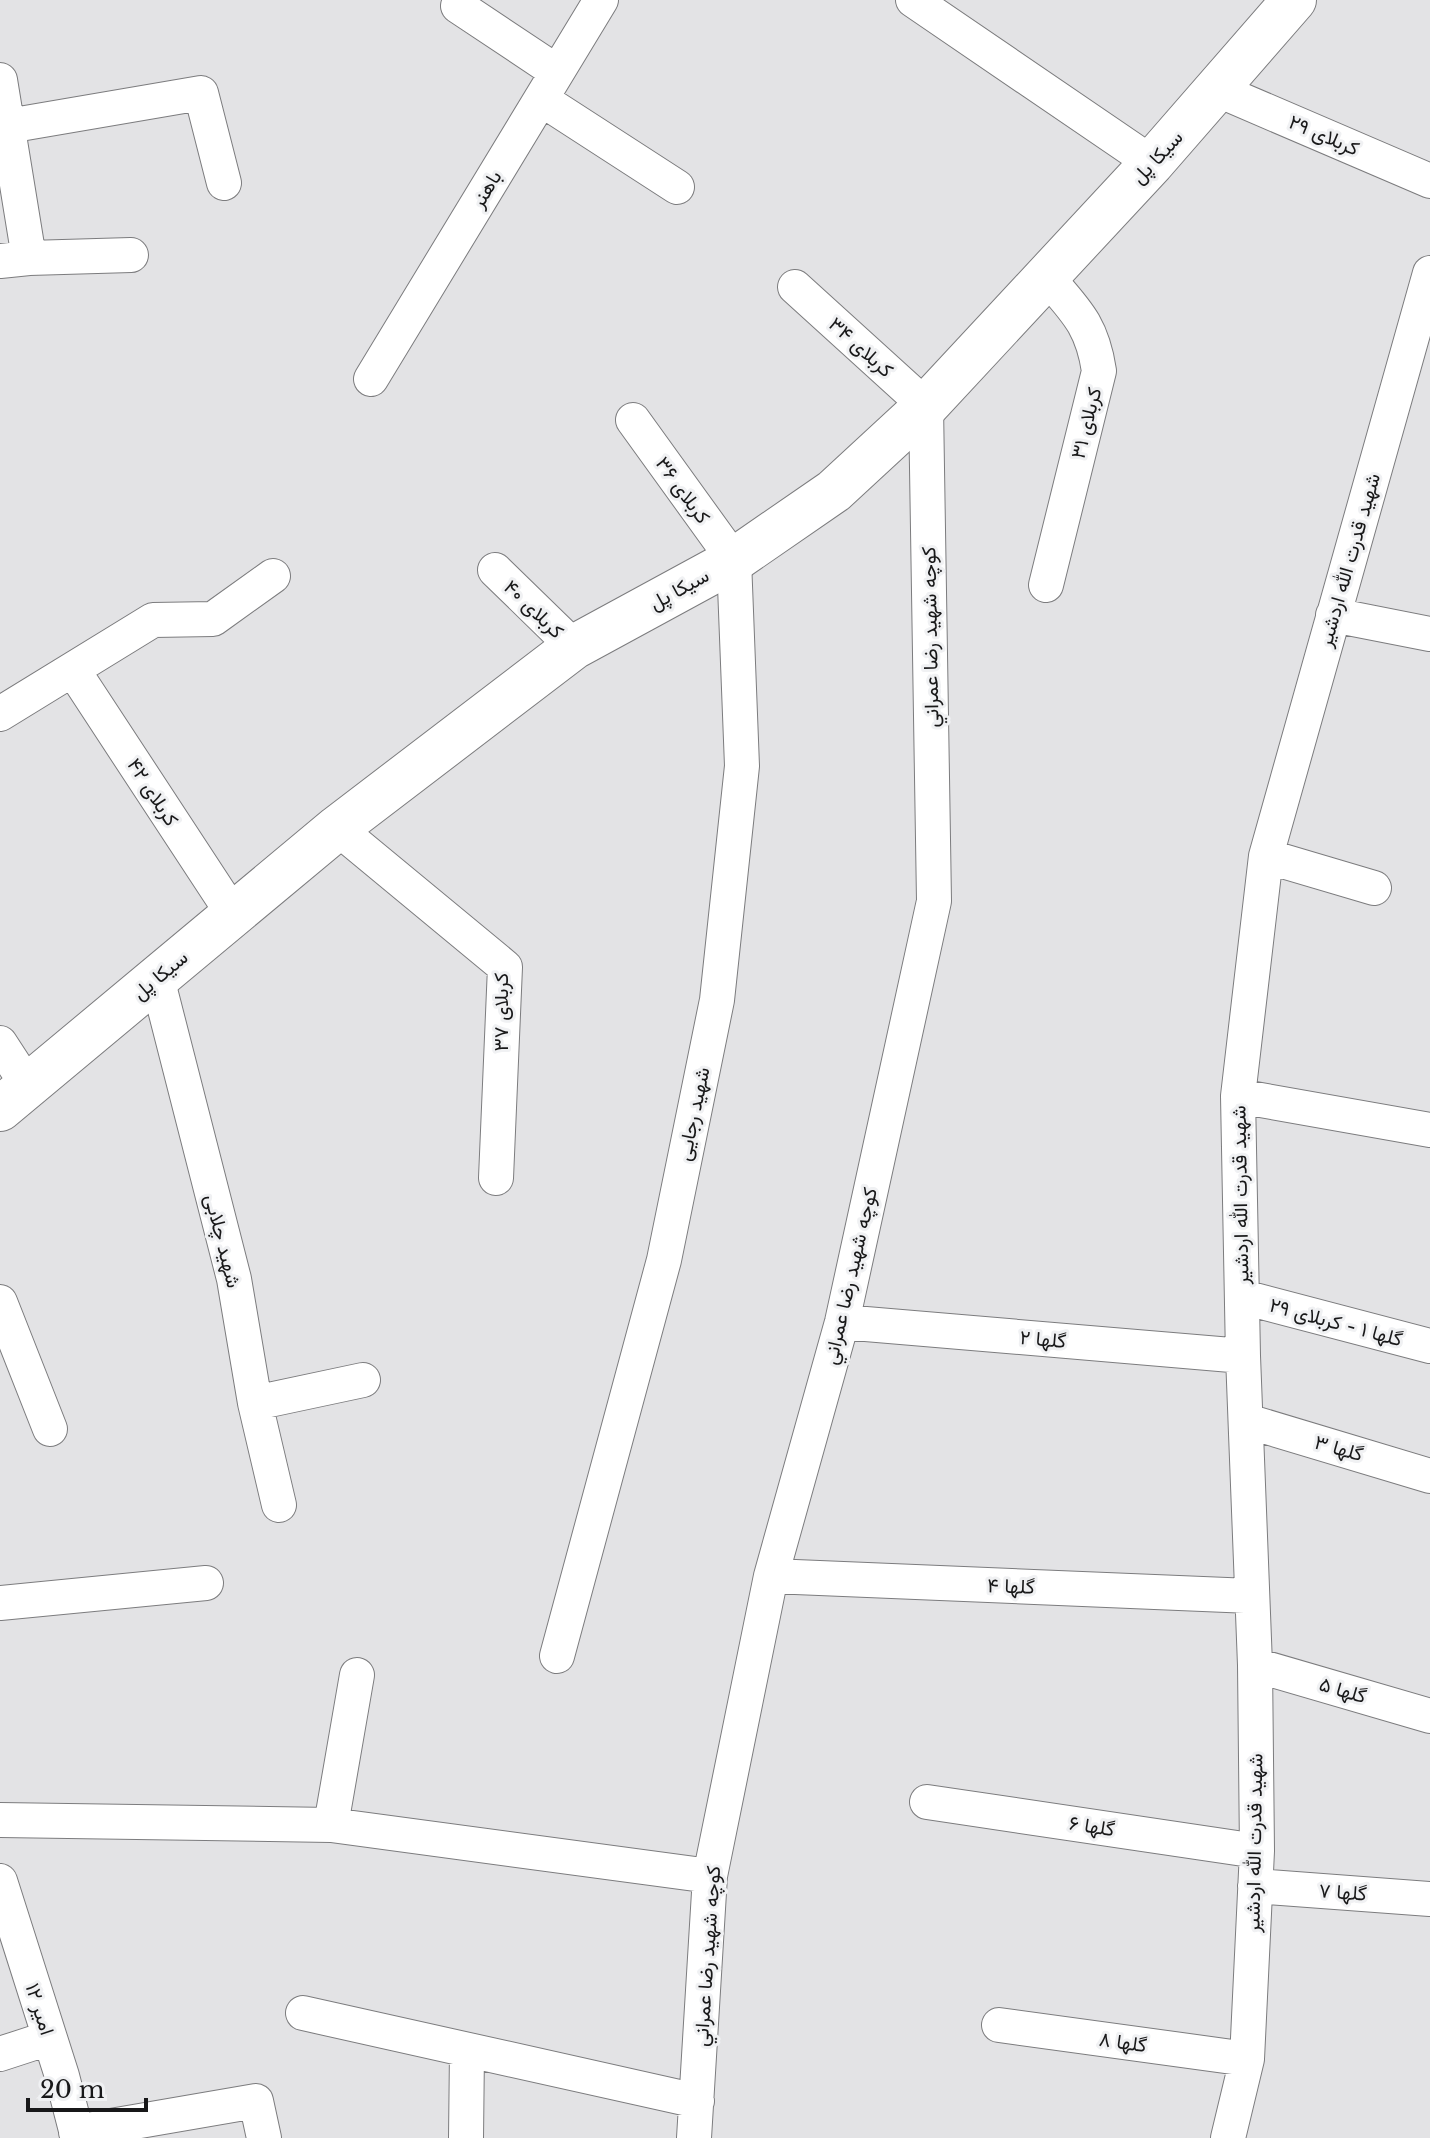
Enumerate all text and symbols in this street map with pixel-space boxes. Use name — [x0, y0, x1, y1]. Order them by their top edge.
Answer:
street label: کربلای ۲۹ — [1285, 109, 1363, 161]
street label: سیکا پل — [1126, 125, 1189, 190]
street label: باهنر — [465, 166, 507, 213]
street label: کربلای ۳۴ — [823, 312, 898, 383]
street label: کربلای ۳۱ — [1066, 385, 1107, 462]
street label: کربلای ۳۶ — [650, 452, 715, 529]
street label: شهید قدرت الله اردشیر — [1312, 470, 1386, 651]
street label: كوچه شهيد رضا عمراني — [916, 546, 949, 728]
street label: سیکا پل — [645, 563, 714, 617]
street label: کربلای ۴۰ — [498, 575, 569, 644]
street label: کربلای ۴۲ — [121, 754, 184, 831]
street label: سیکا پل — [128, 945, 194, 1006]
street label: کربلای ۳۷ — [489, 972, 514, 1051]
street label: شهید رجایی — [671, 1065, 716, 1163]
street label: شهید قدرت الله اردشیر — [1226, 1105, 1255, 1286]
street label: كوچه شهيد رضا عمراني — [818, 1185, 887, 1368]
street label: شهید چلابی — [198, 1192, 246, 1291]
street label: گلها ۱ - کربلای ۲۹ — [1267, 1293, 1405, 1352]
street label: گلها ۲ — [1019, 1325, 1067, 1354]
street label: گلها ۳ — [1312, 1430, 1366, 1467]
street label: گلها ۴ — [987, 1573, 1035, 1600]
street label: گلها ۵ — [1316, 1672, 1369, 1709]
street label: شهید قدرت الله اردشیر — [1240, 1753, 1269, 1934]
street label: گلها ۶ — [1067, 1811, 1117, 1842]
street label: كوچه شهيد رضا عمراني — [689, 1865, 730, 2048]
street label: گلها ۷ — [1318, 1878, 1368, 1907]
street label: امير ۱۲ — [19, 1980, 60, 2038]
street label: گلها ۸ — [1097, 2027, 1149, 2058]
scale bar — [28, 2062, 146, 2112]
text: 20 m — [40, 2075, 105, 2104]

